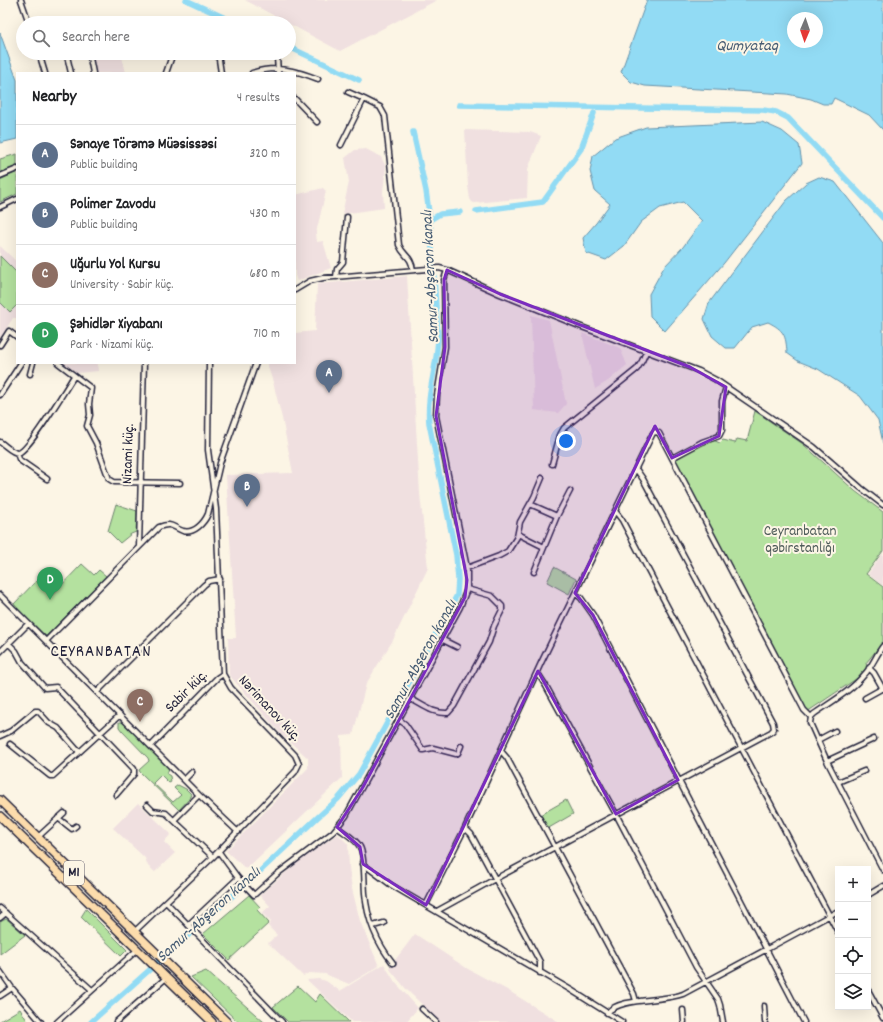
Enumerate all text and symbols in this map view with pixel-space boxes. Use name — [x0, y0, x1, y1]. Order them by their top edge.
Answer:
north arrow — [787, 12, 823, 48]
search box — [16, 16, 296, 60]
icon: search — [30, 27, 52, 49]
text: Search here — [62, 27, 130, 49]
water label: Qumyataq — [716, 35, 779, 58]
text: Nearby — [32, 86, 76, 110]
text: 4 results — [237, 89, 280, 108]
text: Sənaye Törəmə Müəsissəsi — [70, 134, 217, 156]
text: A — [41, 145, 49, 164]
text: 320 m — [250, 145, 280, 164]
text: Public building — [70, 156, 138, 175]
text: Polimer Zavodu — [70, 194, 156, 216]
text: B — [42, 205, 48, 224]
text: 430 m — [250, 205, 280, 224]
water label: Samur-Abşeron kanalı — [416, 209, 446, 344]
text: Public building — [70, 216, 138, 235]
text: Uğurlu Yol Kursu — [70, 254, 160, 276]
text: C — [42, 265, 48, 284]
text: 680 m — [249, 265, 280, 284]
text: University · Sabir küç. — [70, 276, 173, 295]
text: Şəhidlər Xiyabanı — [70, 314, 163, 336]
text: D — [42, 325, 48, 344]
text: 710 m — [253, 325, 280, 344]
text: Park · Nizami küç. — [70, 336, 154, 355]
pin: A — [316, 360, 342, 393]
street label: Nizami küç. — [117, 423, 141, 485]
your location — [556, 431, 576, 451]
pin: B — [234, 474, 260, 507]
park label: Ceyranbatan qəbirstanlığı — [764, 521, 836, 560]
pin: D — [37, 567, 63, 600]
water label: Samur-Abşeron kanalı — [379, 595, 464, 724]
district label: CEYRANBATAN — [50, 641, 152, 665]
street label: Sabir küç. — [160, 665, 214, 719]
street label: Nərimanov küç. — [232, 671, 306, 747]
pin: C — [127, 689, 153, 722]
road number: M1 — [64, 861, 84, 885]
water label: Samur-Abşeron kanalı — [152, 861, 267, 968]
map controls — [835, 866, 871, 1010]
button: + — [835, 866, 871, 902]
button: − — [835, 902, 871, 938]
button: locate — [835, 938, 871, 974]
button: layers — [835, 974, 871, 1010]

